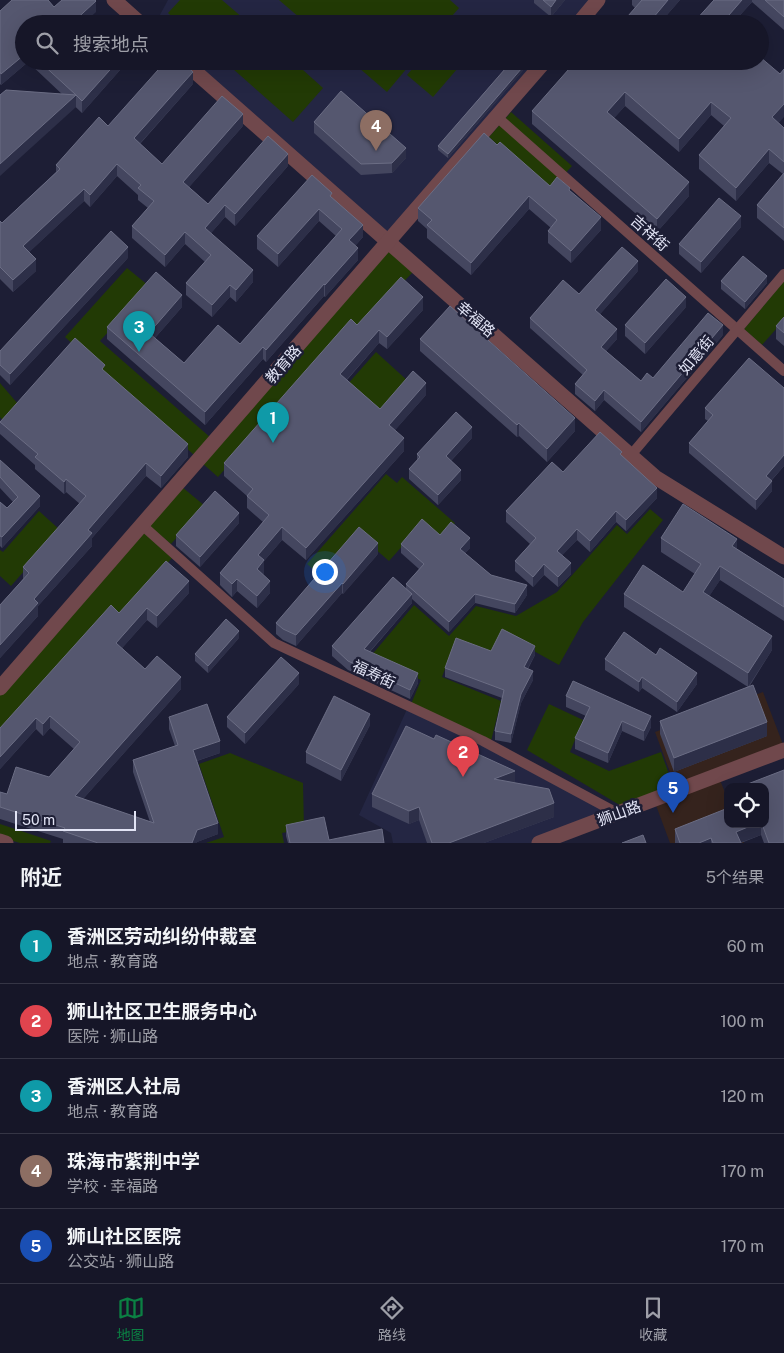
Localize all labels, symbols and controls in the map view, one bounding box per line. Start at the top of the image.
search box [15,15,769,70]
icon: search [33,29,61,57]
text: 搜索地点 [73,33,149,55]
pin: 4 [360,110,392,151]
street label: 吉祥街 [628,212,672,254]
street label: 幸福路 [453,298,499,340]
pin: 3 [123,311,155,352]
street label: 如意街 [675,332,717,378]
street label: 教育路 [262,341,304,387]
pin: 1 [257,402,289,443]
your location [312,559,338,585]
street label: 福寿街 [350,657,398,691]
pin: 2 [447,736,479,777]
pin: 5 [657,772,689,813]
map controls [724,783,769,828]
button: locate [724,783,769,828]
street label: 狮山路 [595,797,643,829]
scale bar [15,808,136,831]
text: 50 m [22,812,55,828]
text: 附近 [20,865,62,890]
text: 5个结果 [706,868,764,887]
text: 香洲区劳动纠纷仲裁室 [67,925,257,947]
text: 1 [33,937,39,956]
text: 60 m [727,937,764,956]
text: 地点 · 教育路 [67,952,158,971]
text: 狮山社区卫生服务中心 [67,1000,257,1022]
text: 2 [31,1012,41,1031]
text: 100 m [720,1012,764,1031]
text: 医院 · 狮山路 [67,1027,158,1046]
text: 香洲区人社局 [67,1075,181,1097]
text: 3 [31,1087,41,1106]
text: 120 m [720,1087,764,1106]
text: 地点 · 教育路 [67,1102,158,1121]
text: 珠海市紫荆中学 [67,1150,200,1172]
text: 4 [31,1162,41,1181]
text: 170 m [721,1162,764,1181]
text: 学校 · 幸福路 [67,1177,158,1196]
text: 狮山社区医院 [67,1225,181,1247]
text: 5 [31,1237,41,1256]
text: 170 m [721,1237,764,1256]
text: 公交站 · 狮山路 [67,1252,174,1271]
tab: 地图 [117,1294,145,1344]
tab: 路线 [378,1294,406,1344]
tab: 收藏 [639,1294,667,1344]

